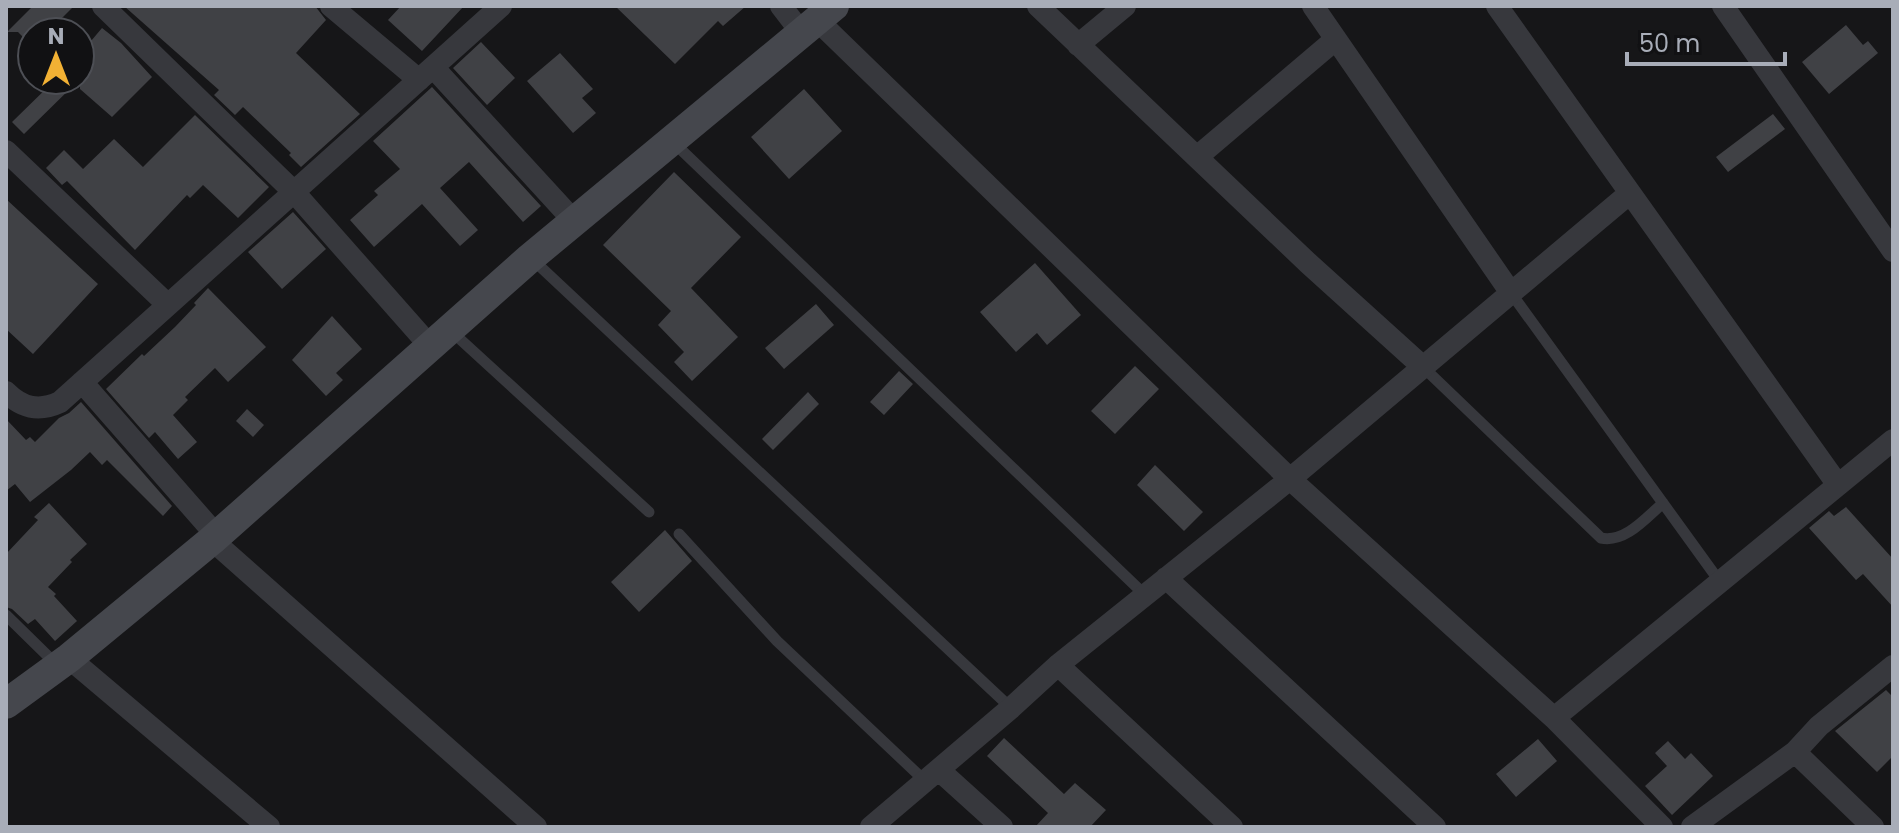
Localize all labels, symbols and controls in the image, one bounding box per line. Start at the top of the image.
north arrow [16,16,96,96]
scale bar [1627,16,1785,66]
text: N [48,21,64,52]
text: 50 m [1639,27,1700,60]

